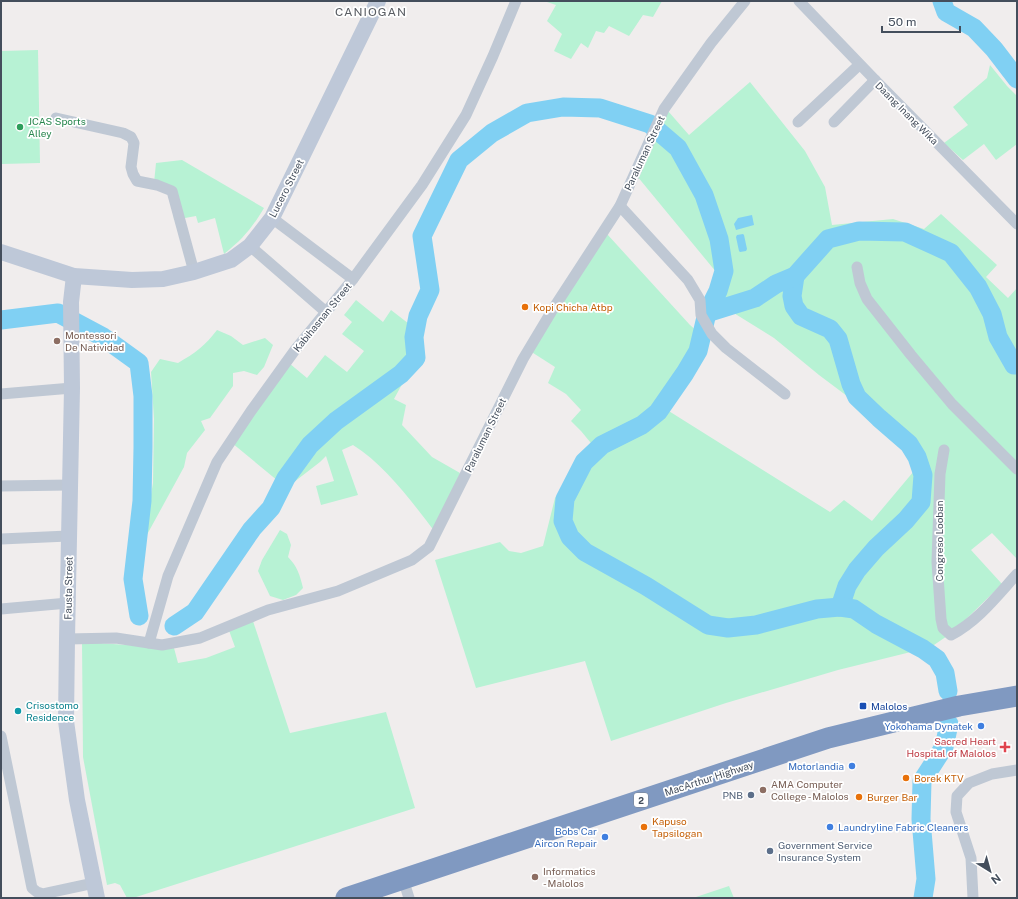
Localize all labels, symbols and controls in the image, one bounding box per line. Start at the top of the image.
district label: CANIOGAN [335,5,407,19]
scale bar [882,8,960,34]
text: 50 m [888,15,916,29]
street label: Daang Inang Wika [873,79,941,147]
street label: Paraluman Street [621,113,667,192]
place label: JCAS Sports Alley [28,115,86,139]
marker: JCAS Sports Alley [15,122,25,132]
street label: Lucero Street [266,157,306,219]
street label: Kabihasnan Street [290,280,354,354]
place label: Kopi Chicha Atbp [533,301,613,313]
marker: Kopi Chicha Atbp [520,302,530,312]
place label: Montessori De Natividad [65,329,124,353]
marker: Montessori De Natividad [52,336,62,346]
street label: Paraluman Street [462,396,508,474]
street label: Congreso Looban [933,500,945,582]
street label: Fausta Street [61,556,75,620]
place label: Crisostomo Residence [26,699,79,723]
place label: Malolos [871,700,907,712]
marker: Malolos [858,701,868,711]
marker: Crisostomo Residence [13,706,23,716]
place label: Yokohama Dynatek [885,720,973,732]
marker: Yokohama Dynatek [976,721,986,731]
place label: Sacred Heart Hospital of Malolos [906,735,996,759]
marker: Sacred Heart Hospital of Malolos [999,741,1011,753]
street label: MacArthur Highway [663,758,756,798]
place label: Motorlandia [788,760,844,772]
marker: Motorlandia [847,761,857,771]
place label: Borek KTV [914,772,964,784]
marker: Borek KTV [901,773,911,783]
place label: AMA Computer College - Malolos [771,778,849,802]
marker: AMA Computer College - Malolos [758,785,768,795]
place label: PNB [722,789,743,801]
marker: PNB [746,790,756,800]
place label: Burger Bar [867,791,918,803]
marker: Burger Bar [854,792,864,802]
road number: 2 [634,793,648,807]
place label: Kapuso Tapsilogan [652,815,702,839]
place label: Laundryline Fabric Cleaners [838,821,968,833]
marker: Kapuso Tapsilogan [639,822,649,832]
marker: Laundryline Fabric Cleaners [825,822,835,832]
place label: Bobs Car Aircon Repair [534,825,597,849]
marker: Bobs Car Aircon Repair [600,832,610,842]
place label: Government Service Insurance System [778,839,873,863]
marker: Government Service Insurance System [765,846,775,856]
north arrow [970,851,1010,891]
place label: Informatics - Malolos [543,865,596,889]
marker: Informatics - Malolos [530,872,540,882]
text: N [989,872,1003,886]

